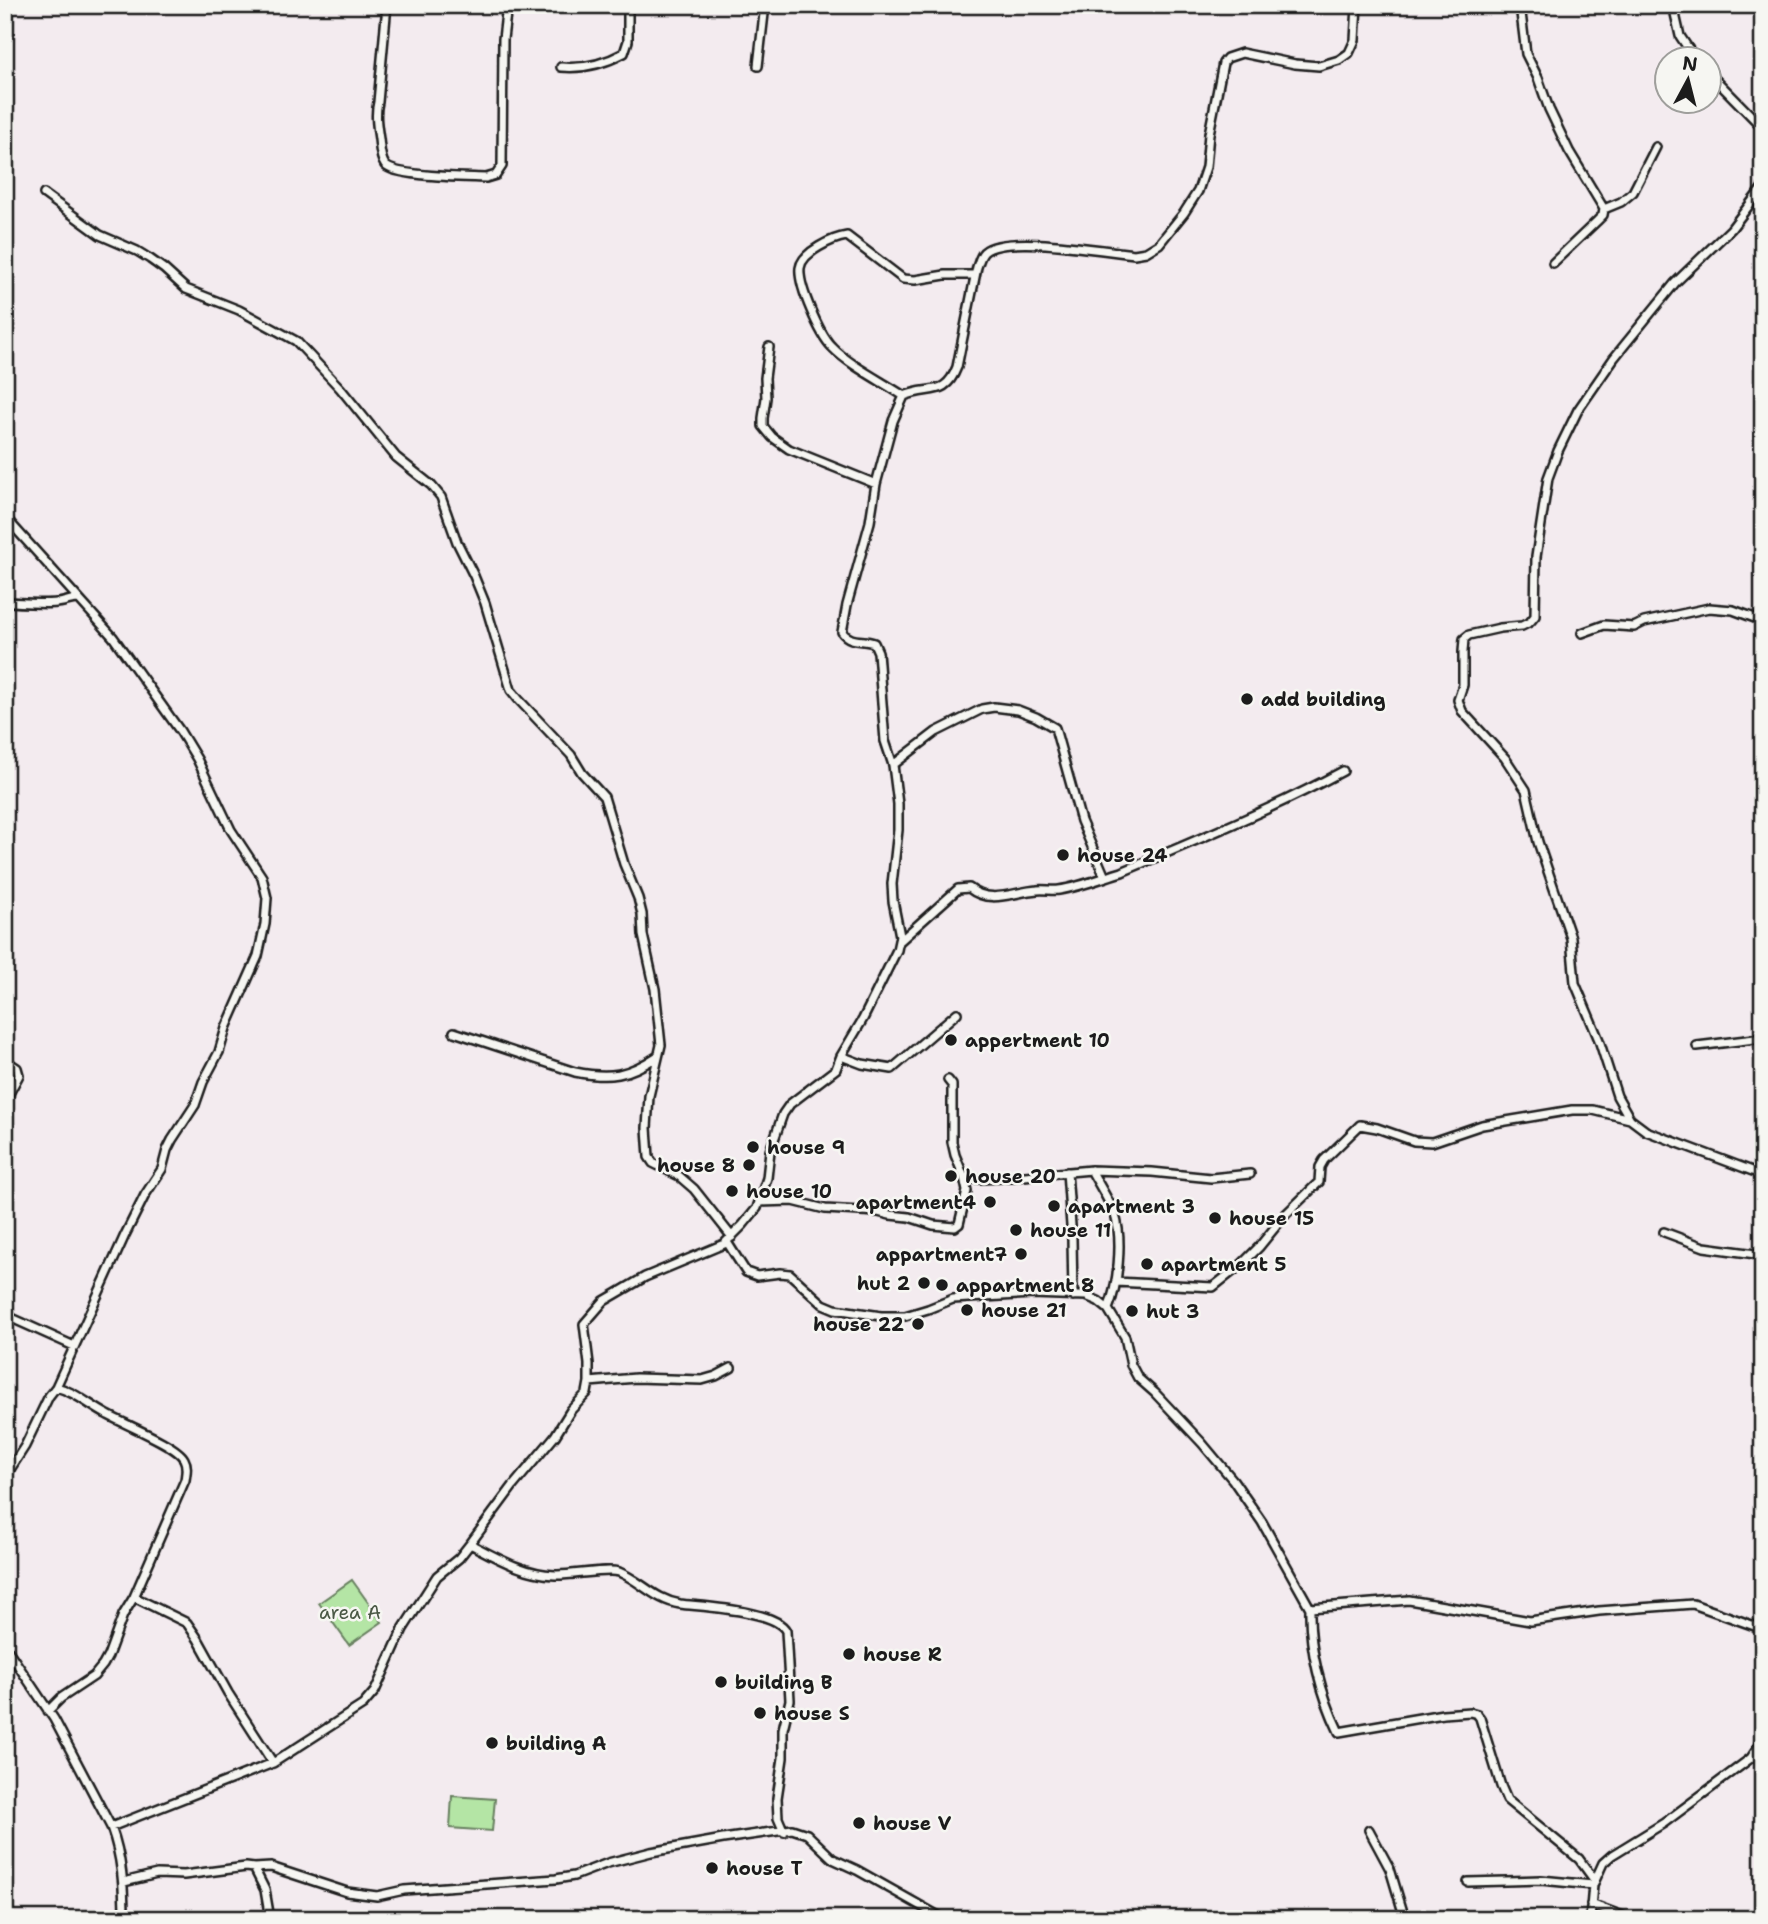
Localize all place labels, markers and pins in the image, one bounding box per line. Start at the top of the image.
place label: add building [1261,687,1386,712]
marker: add building [1239,691,1255,707]
place label: house 24 [1077,843,1168,868]
marker: house 24 [1055,847,1071,863]
place label: appertment 10 [965,1028,1110,1053]
marker: appertment 10 [943,1032,959,1048]
place label: house 9 [767,1135,845,1160]
marker: house 9 [745,1139,761,1155]
place label: house 8 [657,1153,735,1178]
marker: house 8 [741,1157,757,1173]
place label: house 20 [965,1164,1056,1189]
marker: house 20 [943,1168,959,1184]
place label: house 10 [746,1179,832,1204]
marker: house 10 [724,1183,740,1199]
place label: apartment4 [856,1190,977,1215]
marker: apartment4 [982,1194,998,1210]
place label: apartment 3 [1068,1194,1195,1219]
marker: apartment 3 [1046,1198,1062,1214]
place label: house 15 [1229,1206,1314,1231]
marker: house 15 [1207,1210,1223,1226]
place label: house 11 [1030,1218,1112,1243]
marker: house 11 [1008,1222,1024,1238]
place label: appartment7 [876,1242,1007,1267]
marker: appartment7 [1013,1246,1029,1262]
place label: apartment 5 [1161,1252,1286,1277]
marker: apartment 5 [1139,1256,1155,1272]
place label: hut 2 [857,1271,910,1296]
place label: appartment 8 [956,1273,1094,1298]
marker: hut 2 [916,1275,932,1291]
marker: appartment 8 [934,1277,950,1293]
place label: house 21 [981,1298,1067,1323]
place label: hut 3 [1146,1299,1199,1324]
marker: house 21 [959,1302,975,1318]
marker: hut 3 [1124,1303,1140,1319]
place label: house 22 [813,1312,904,1337]
marker: house 22 [910,1316,926,1332]
place label: house R [863,1642,942,1667]
marker: house R [841,1646,857,1662]
place label: building B [735,1670,833,1695]
marker: building B [713,1674,729,1690]
place label: house S [774,1701,850,1726]
marker: house S [752,1705,768,1721]
place label: building A [506,1731,606,1756]
marker: building A [484,1735,500,1751]
place label: house V [873,1811,952,1836]
marker: house V [851,1815,867,1831]
place label: house T [726,1856,803,1881]
marker: house T [704,1860,720,1876]

